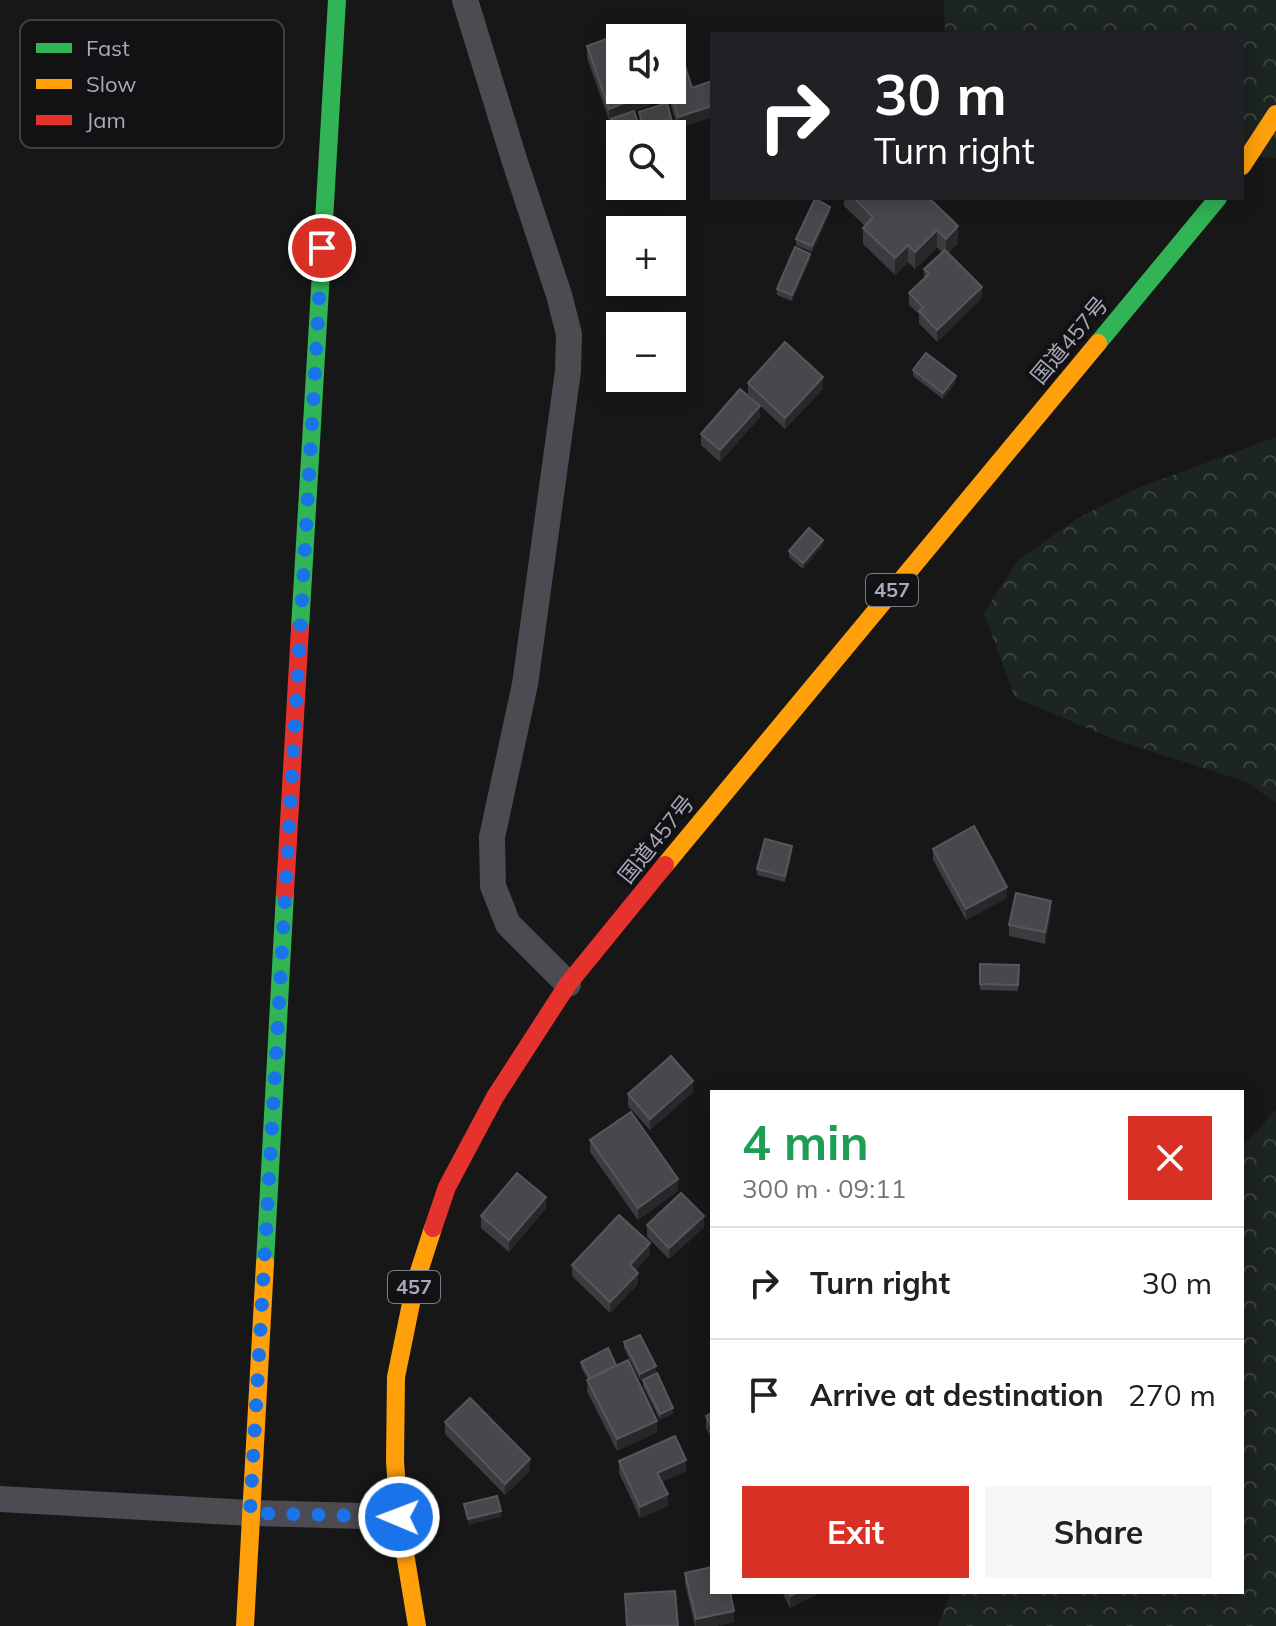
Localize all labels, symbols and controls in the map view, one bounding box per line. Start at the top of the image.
legend [20,20,284,148]
map controls [606,24,686,392]
button: sound [606,24,686,104]
text: Fast [86,34,130,62]
text: 30 m [874,59,1007,129]
icon: right [742,64,846,168]
text: Slow [86,70,136,98]
text: Jam [86,106,126,134]
button: search [606,120,686,200]
text: Turn right [874,128,1035,173]
pin [288,214,356,282]
button: + [606,216,686,296]
icon: arrive [300,226,344,270]
street label: 国道457号 [1024,291,1114,389]
button: − [606,312,686,392]
road number: 457 [866,574,918,606]
street label: 国道457号 [612,789,700,889]
text: 4 min [742,1112,869,1172]
button: close [1128,1116,1212,1200]
text: 300 m · 09:11 [742,1172,906,1205]
icon: right [742,1261,786,1305]
text: Turn right [810,1264,950,1302]
text: 30 m [1142,1264,1212,1302]
road number: 457 [388,1271,440,1303]
icon: arrive [742,1373,786,1417]
text: Arrive at destination [810,1376,1104,1414]
text: 270 m [1128,1376,1216,1414]
position arrow [357,1475,441,1559]
button: Exit [742,1486,969,1578]
button: Share [985,1486,1212,1578]

